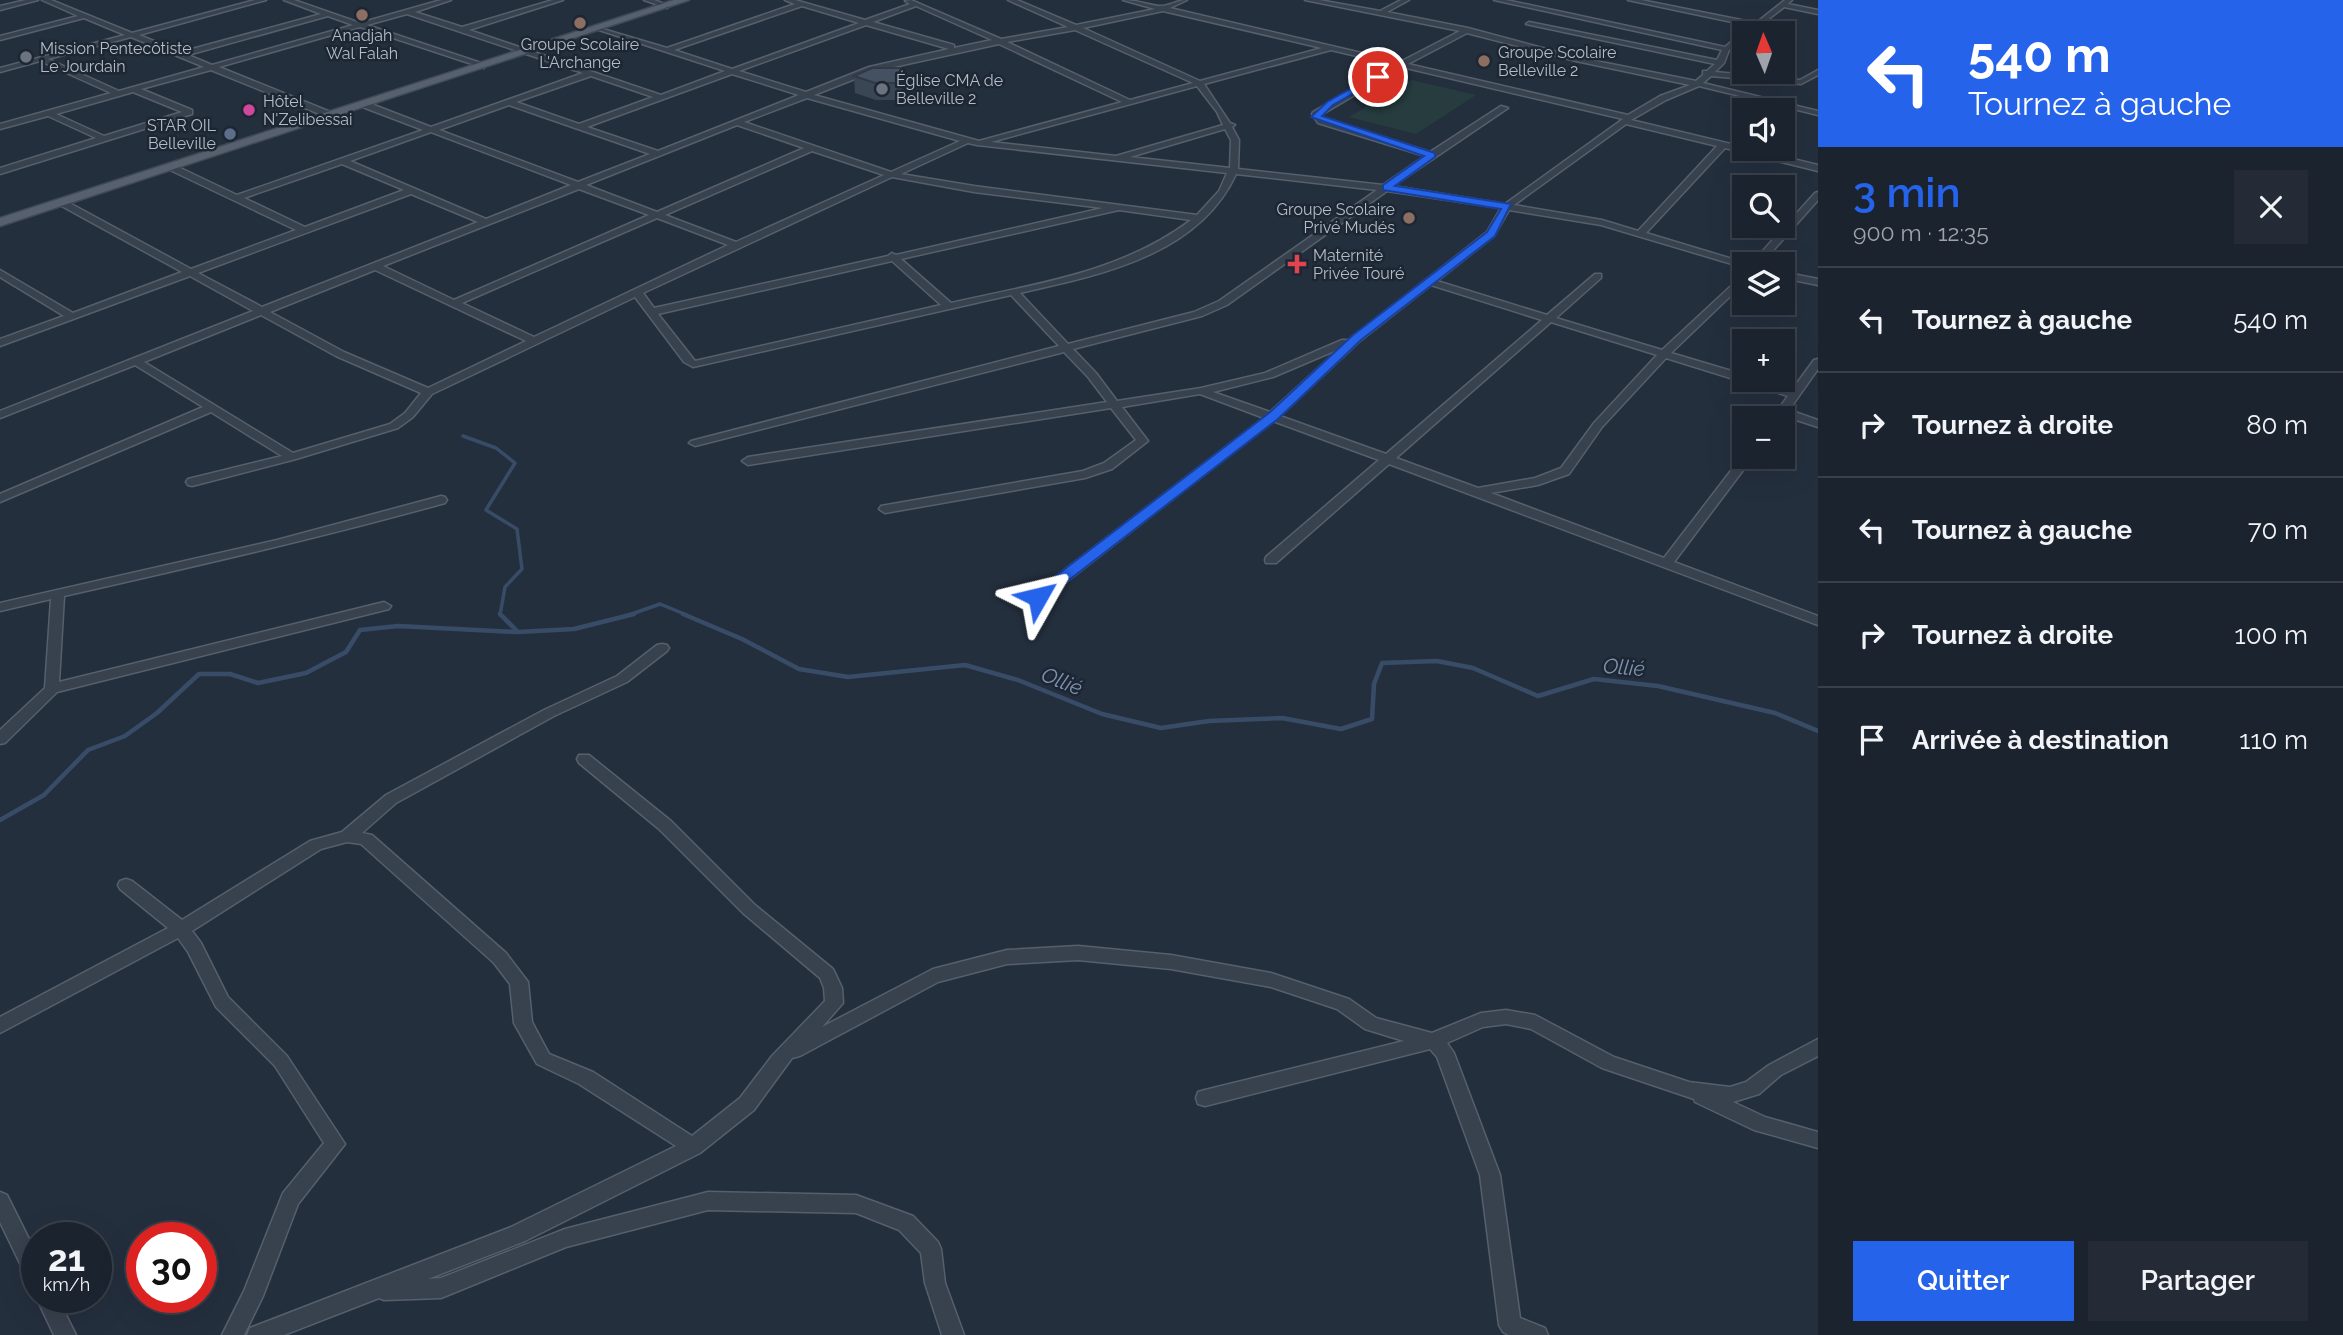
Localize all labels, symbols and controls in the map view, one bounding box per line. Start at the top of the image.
marker: Anadjah Wal Falah [354,7,370,23]
marker: Groupe Scolaire L'Archange [572,15,588,31]
north arrow [1732,21,1796,84]
map controls [1732,21,1795,469]
place label: Anadjah Wal Falah [326,26,398,63]
text: 540 m [1968,26,2111,83]
icon: left [1853,28,1944,119]
place label: Groupe Scolaire L'Archange [521,35,639,72]
place label: Mission Pentecôtiste Le Jourdain [40,39,192,76]
place label: Groupe Scolaire Belleville 2 [1498,43,1616,80]
pin [1348,47,1408,107]
marker: Mission Pentecôtiste Le Jourdain [18,49,34,65]
marker: Groupe Scolaire Belleville 2 [1476,53,1492,69]
icon: arrive [1359,58,1397,96]
place label: Église CMA de Belleville 2 [896,70,1003,108]
marker: Église CMA de Belleville 2 [874,81,890,97]
text: Tournez à gauche [1968,85,2231,122]
place label: Hôtel N'Zelibessai [263,92,352,129]
button: sound [1732,98,1795,161]
marker: Hôtel N'Zelibessai [241,102,257,118]
place label: STAR OIL Belleville [147,116,217,153]
marker: STAR OIL Belleville [222,126,238,142]
text: 3 min [1853,168,1961,217]
button: close [2234,170,2308,244]
button: search [1732,175,1795,238]
place label: Groupe Scolaire Privé Mudés [1277,200,1395,237]
marker: Groupe Scolaire Privé Mudés [1401,210,1417,226]
text: 900 m · 12:35 [1853,219,1989,246]
place label: Maternité Privée Touré [1313,246,1404,283]
button: layers [1732,252,1795,315]
marker: Maternité Privée Touré [1287,254,1307,274]
icon: left [1853,301,1891,339]
text: Tournez à gauche [1912,305,2132,335]
text: 540 m [2233,305,2308,335]
button: + [1732,329,1795,392]
button: − [1732,406,1795,469]
icon: right [1853,406,1891,444]
text: Tournez à droite [1912,410,2113,440]
text: 80 m [2246,410,2308,440]
icon: left [1853,511,1891,549]
text: Tournez à gauche [1912,515,2132,545]
text: 70 m [2248,515,2308,545]
position arrow [1001,560,1075,634]
icon: right [1853,616,1891,654]
text: Tournez à droite [1912,620,2113,650]
text: 100 m [2235,620,2308,650]
water label: Ollié [1602,653,1646,681]
water label: Ollié [1038,662,1086,700]
icon: arrive [1853,721,1891,759]
text: Arrivée à destination [1912,725,2169,755]
text: 110 m [2239,725,2308,755]
speed limit sign: 30 [126,1222,217,1313]
text: 21 [48,1238,85,1279]
button: Quitter [1853,1241,2074,1321]
button: Partager [2088,1241,2308,1321]
text: km/h [43,1274,90,1295]

